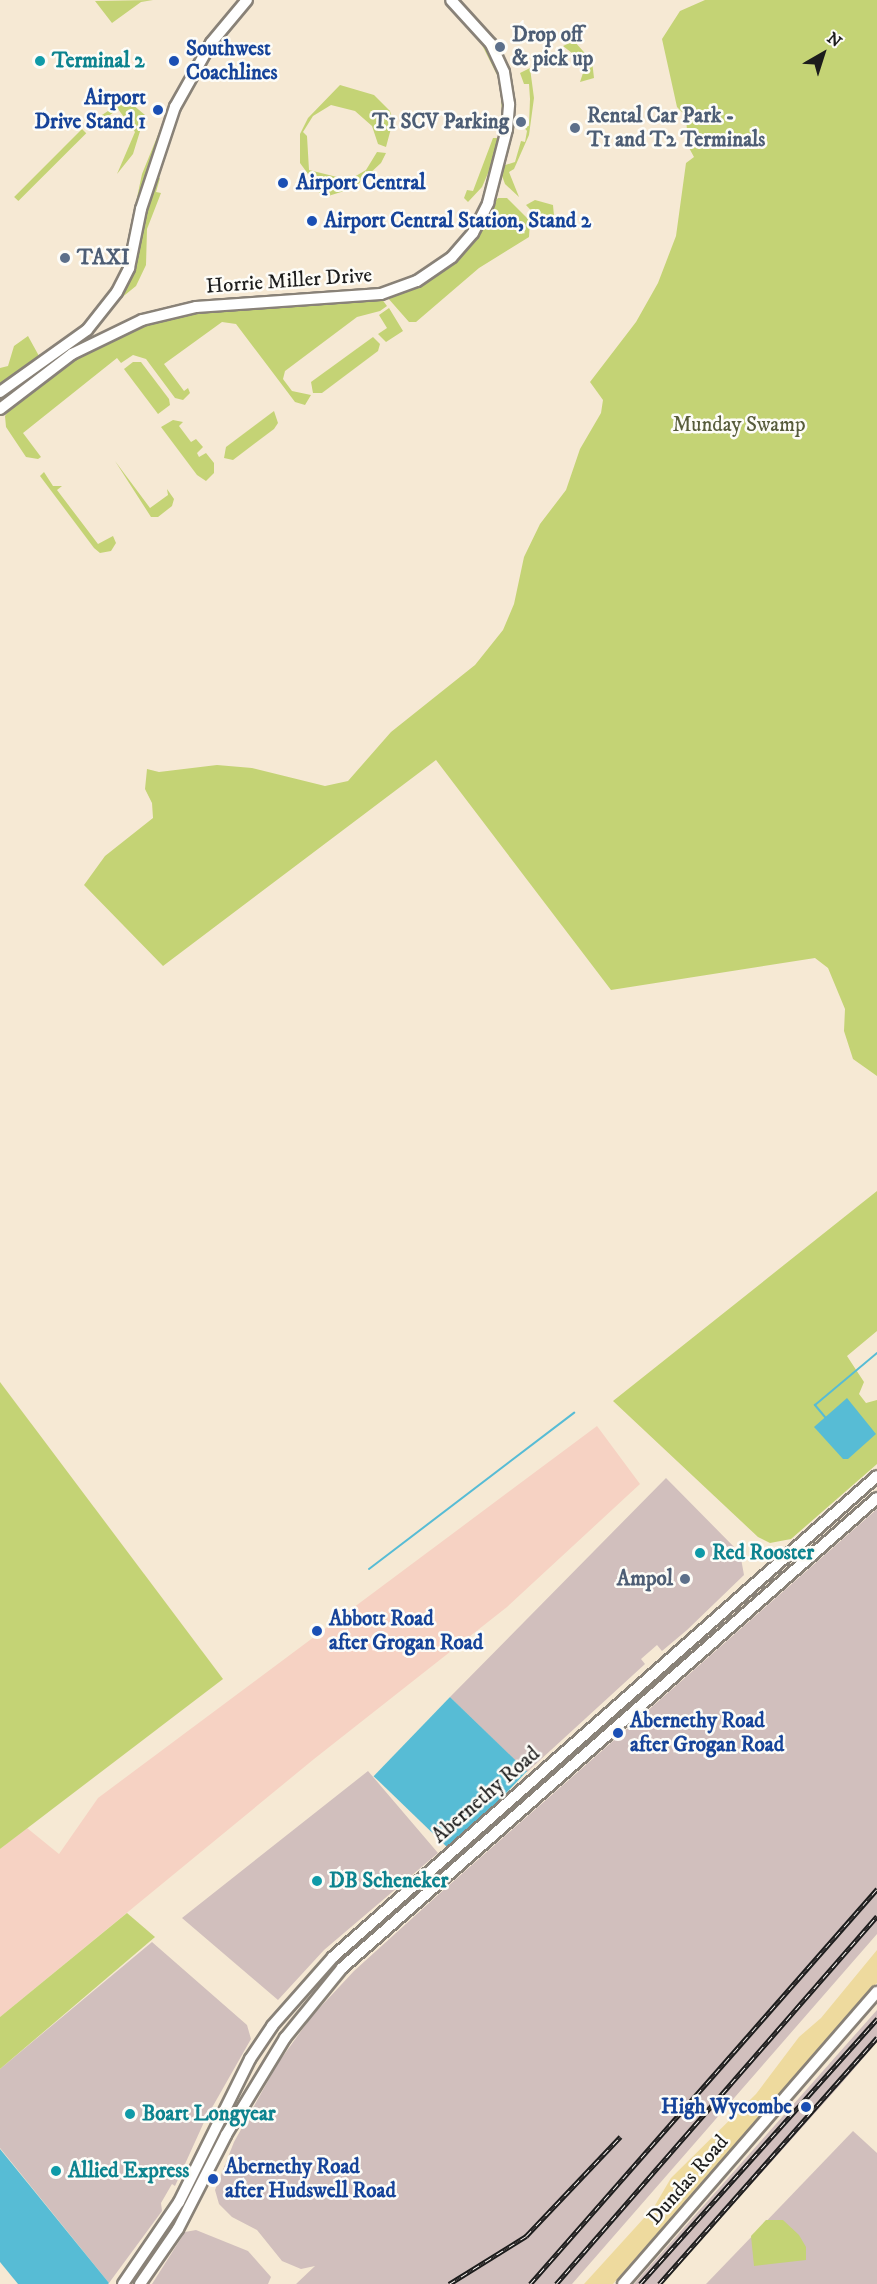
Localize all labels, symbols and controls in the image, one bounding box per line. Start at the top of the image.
place label: Drop off & pick up [512,22,593,72]
north arrow [793,24,853,84]
text: N [823,28,846,52]
place label: Southwest Coachlines [186,36,277,86]
marker: Drop off & pick up [493,40,507,54]
place label: Terminal 2 [52,48,145,74]
marker: Terminal 2 [33,54,47,68]
marker: Southwest Coachlines [167,54,181,68]
place label: Airport Drive Stand 1 [34,85,146,135]
marker: Airport Drive Stand 1 [151,103,165,117]
place label: Rental Car Park - T1 and T2 Terminals [587,103,765,153]
place label: T1 SCV Parking [372,109,509,135]
marker: T1 SCV Parking [514,115,528,129]
marker: Rental Car Park - T1 and T2 Terminals [568,121,582,135]
place label: Airport Central [296,170,426,196]
marker: Airport Central [274,174,292,192]
place label: Airport Central Station, Stand 2 [324,208,591,234]
marker: Airport Central Station, Stand 2 [305,214,319,228]
place label: TAXI [77,245,130,271]
marker: TAXI [58,251,72,265]
street label: Horrie Miller Drive [205,263,373,299]
park label: Munday Swamp [672,412,806,438]
place label: Red Rooster [712,1540,814,1566]
marker: Red Rooster [693,1546,707,1560]
place label: Ampol [617,1566,673,1592]
marker: Ampol [678,1572,692,1586]
place label: Abbott Road after Grogan Road [329,1606,483,1656]
marker: Abbott Road after Grogan Road [310,1624,324,1638]
place label: Abernethy Road after Grogan Road [630,1708,784,1758]
marker: Abernethy Road after Grogan Road [611,1726,625,1740]
street label: Abernethy Road [427,1741,545,1849]
place label: DB Scheneker [329,1868,448,1894]
marker: DB Scheneker [310,1874,324,1888]
place label: High Wycombe [661,2094,792,2120]
marker: High Wycombe [797,2098,815,2116]
place label: Boart Longyear [142,2101,276,2127]
marker: Boart Longyear [123,2107,137,2121]
street label: Dundas Road [642,2130,734,2230]
place label: Abernethy Road after Hudswell Road [225,2154,396,2204]
place label: Allied Express [68,2158,189,2184]
marker: Allied Express [49,2164,63,2178]
marker: Abernethy Road after Hudswell Road [206,2172,220,2186]

